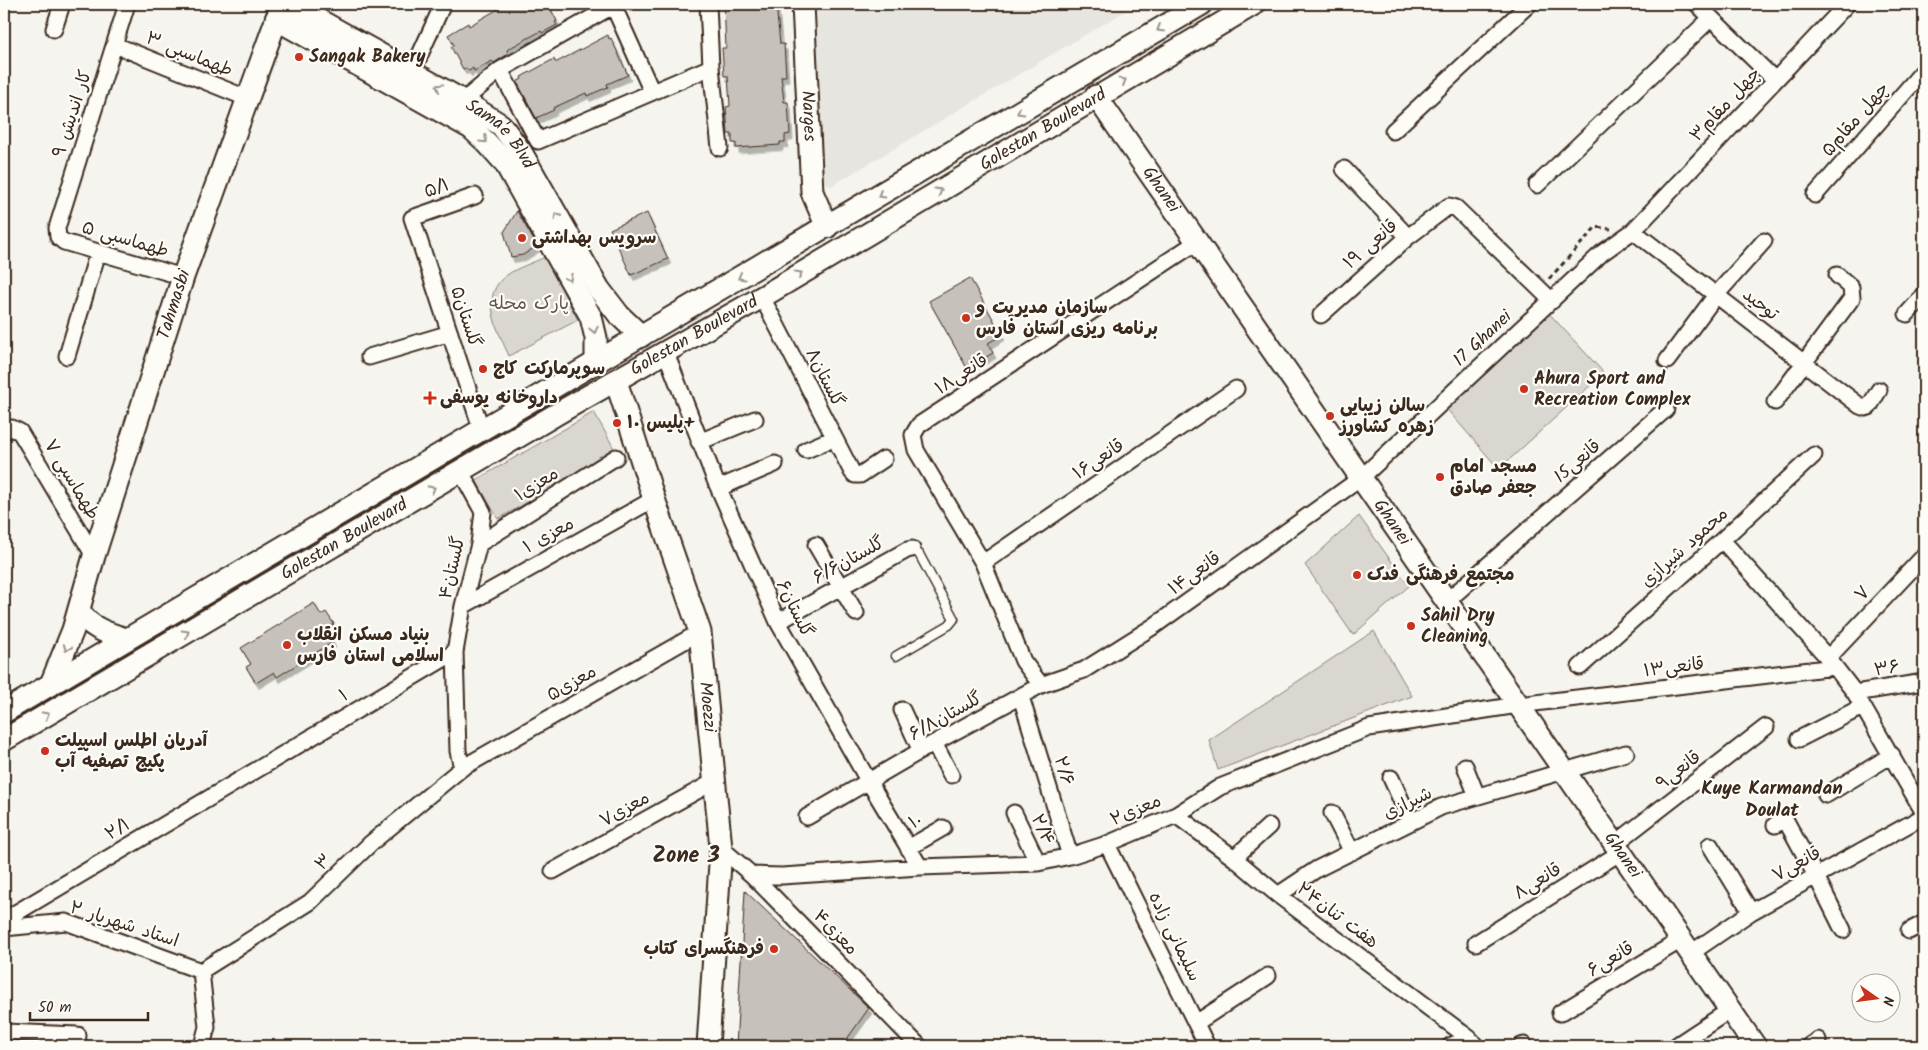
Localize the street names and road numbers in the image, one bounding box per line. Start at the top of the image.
street label: ۳ طهماسبی [141,24,237,86]
street label: چهل مقام۳ [1683,61,1769,149]
street label: ۹ کار اندیش [45,66,101,162]
street label: چهل مقام۵ [1815,76,1897,164]
street label: Golestan Boulevard [974,80,1113,179]
street label: Narges [793,90,824,142]
street label: Sama'e Blvd [460,91,543,175]
street label: Ghanei [1134,160,1188,220]
street label: ۵/۱ [420,171,454,207]
street label: قانعی ۱۹ [1337,213,1405,277]
street label: ۵ طهماسبی [78,214,172,266]
street label: Tahmasbi [149,265,199,343]
street label: توحید [1735,281,1785,329]
street label: گلستان۵ [442,283,489,352]
street label: Golestan Boulevard [625,287,765,384]
street label: 17 Ghanei [1447,303,1520,374]
street label: گلستان۸ [797,343,851,413]
street label: ۱۸قانعی [929,347,995,403]
street label: ۱۶قانعی [1067,432,1131,488]
street label: 15قانعی [1548,433,1608,491]
street label: ۷ طهماسبی [35,434,107,526]
street label: ۱معزی [509,460,565,510]
street label: Golestan Boulevard [275,490,414,588]
street label: Ghanei [1365,493,1419,552]
street label: محمود شیرازی [1635,501,1735,595]
street label: معزی ۱ [518,510,580,562]
street label: ۶/۶گلستان [808,529,891,593]
street label: گلستان۴ [432,533,474,602]
street label: ۱۴قانعی [1162,545,1228,603]
street label: گلستان۶ [768,575,821,643]
street label: ۷ [1848,579,1878,609]
street label: ۱۳قانعی [1642,650,1706,686]
street label: ۳۶ [1872,653,1902,685]
street label: ۵معزی [542,658,602,710]
street label: Moezzi [690,680,724,734]
street label: ۱ [334,682,354,710]
street label: ۶/۸گلستان [904,685,988,749]
street label: ۹قانعی [1650,744,1708,798]
street label: ۲/۶ [1045,753,1081,789]
street label: شیرازی [1378,780,1438,828]
street label: ۷معزی [594,784,656,836]
street label: ۲معزی [1106,787,1166,835]
street label: ۱۰ [903,806,929,838]
street label: ۲/۴ [1022,809,1062,851]
street label: ۲/۱ [100,811,136,849]
street label: Ghanei [1596,826,1650,885]
street label: ۷قانعی [1767,840,1827,890]
street label: ۳ [309,847,339,879]
street label: ۸قانعی [1508,856,1568,908]
street label: هفت تنان۲۴ [1290,875,1384,957]
street label: سلیمانی زاده [1140,887,1208,987]
street label: استاد شهریار ۲ [66,894,182,956]
street label: ۴معزی [806,903,864,963]
street label: ۶قانعی [1582,935,1640,985]

